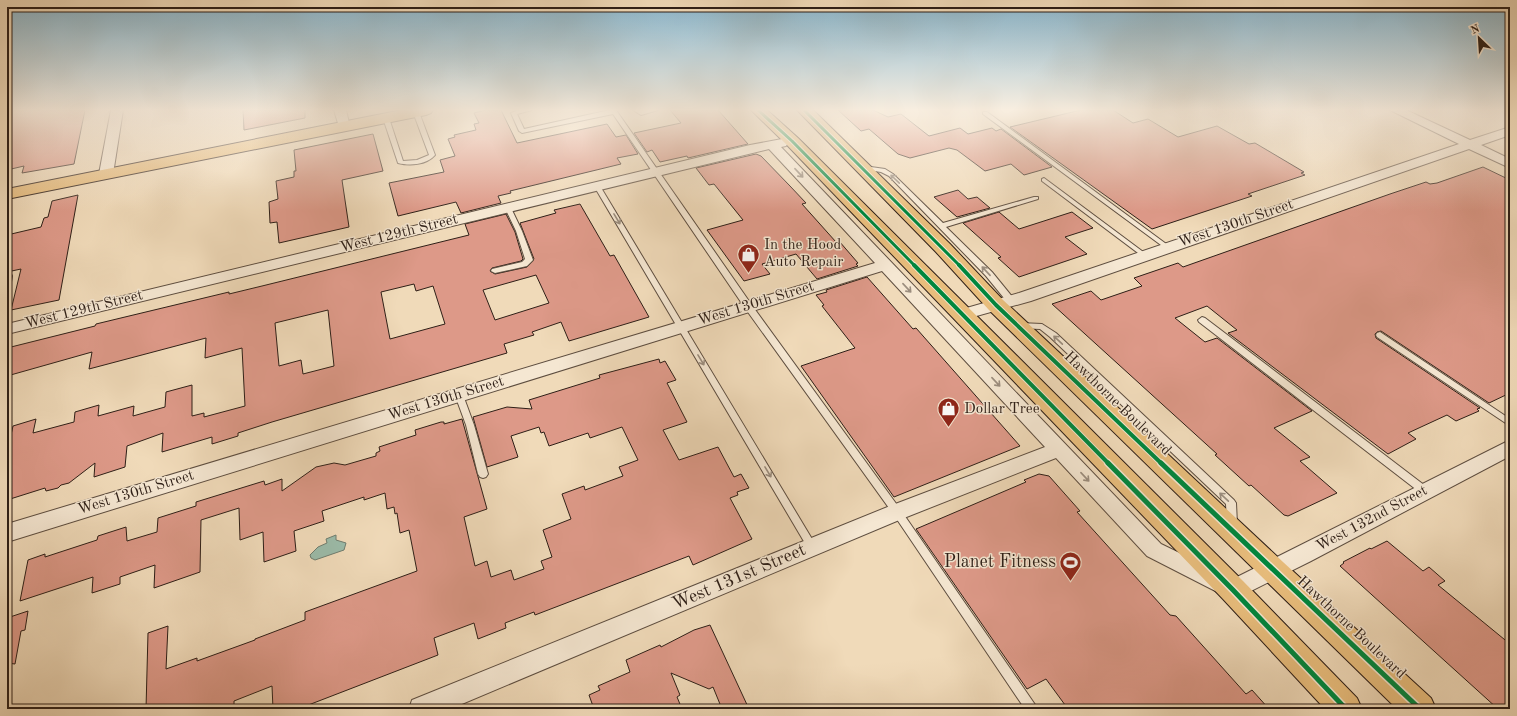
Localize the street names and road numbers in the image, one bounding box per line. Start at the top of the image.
street label: West 130th Street [1176,197,1296,251]
street label: West 129th Street [339,212,459,256]
street label: West 130th Street [696,279,816,329]
street label: West 129th Street [24,288,144,332]
street label: Hawthorne Boulevard [1061,349,1174,459]
street label: West 130th Street [386,374,506,424]
street label: West 130th Street [76,468,196,518]
street label: West 132nd Street [1314,483,1430,555]
street label: West 131st Street [670,541,808,613]
street label: Hawthorne Boulevard [1294,574,1408,682]

